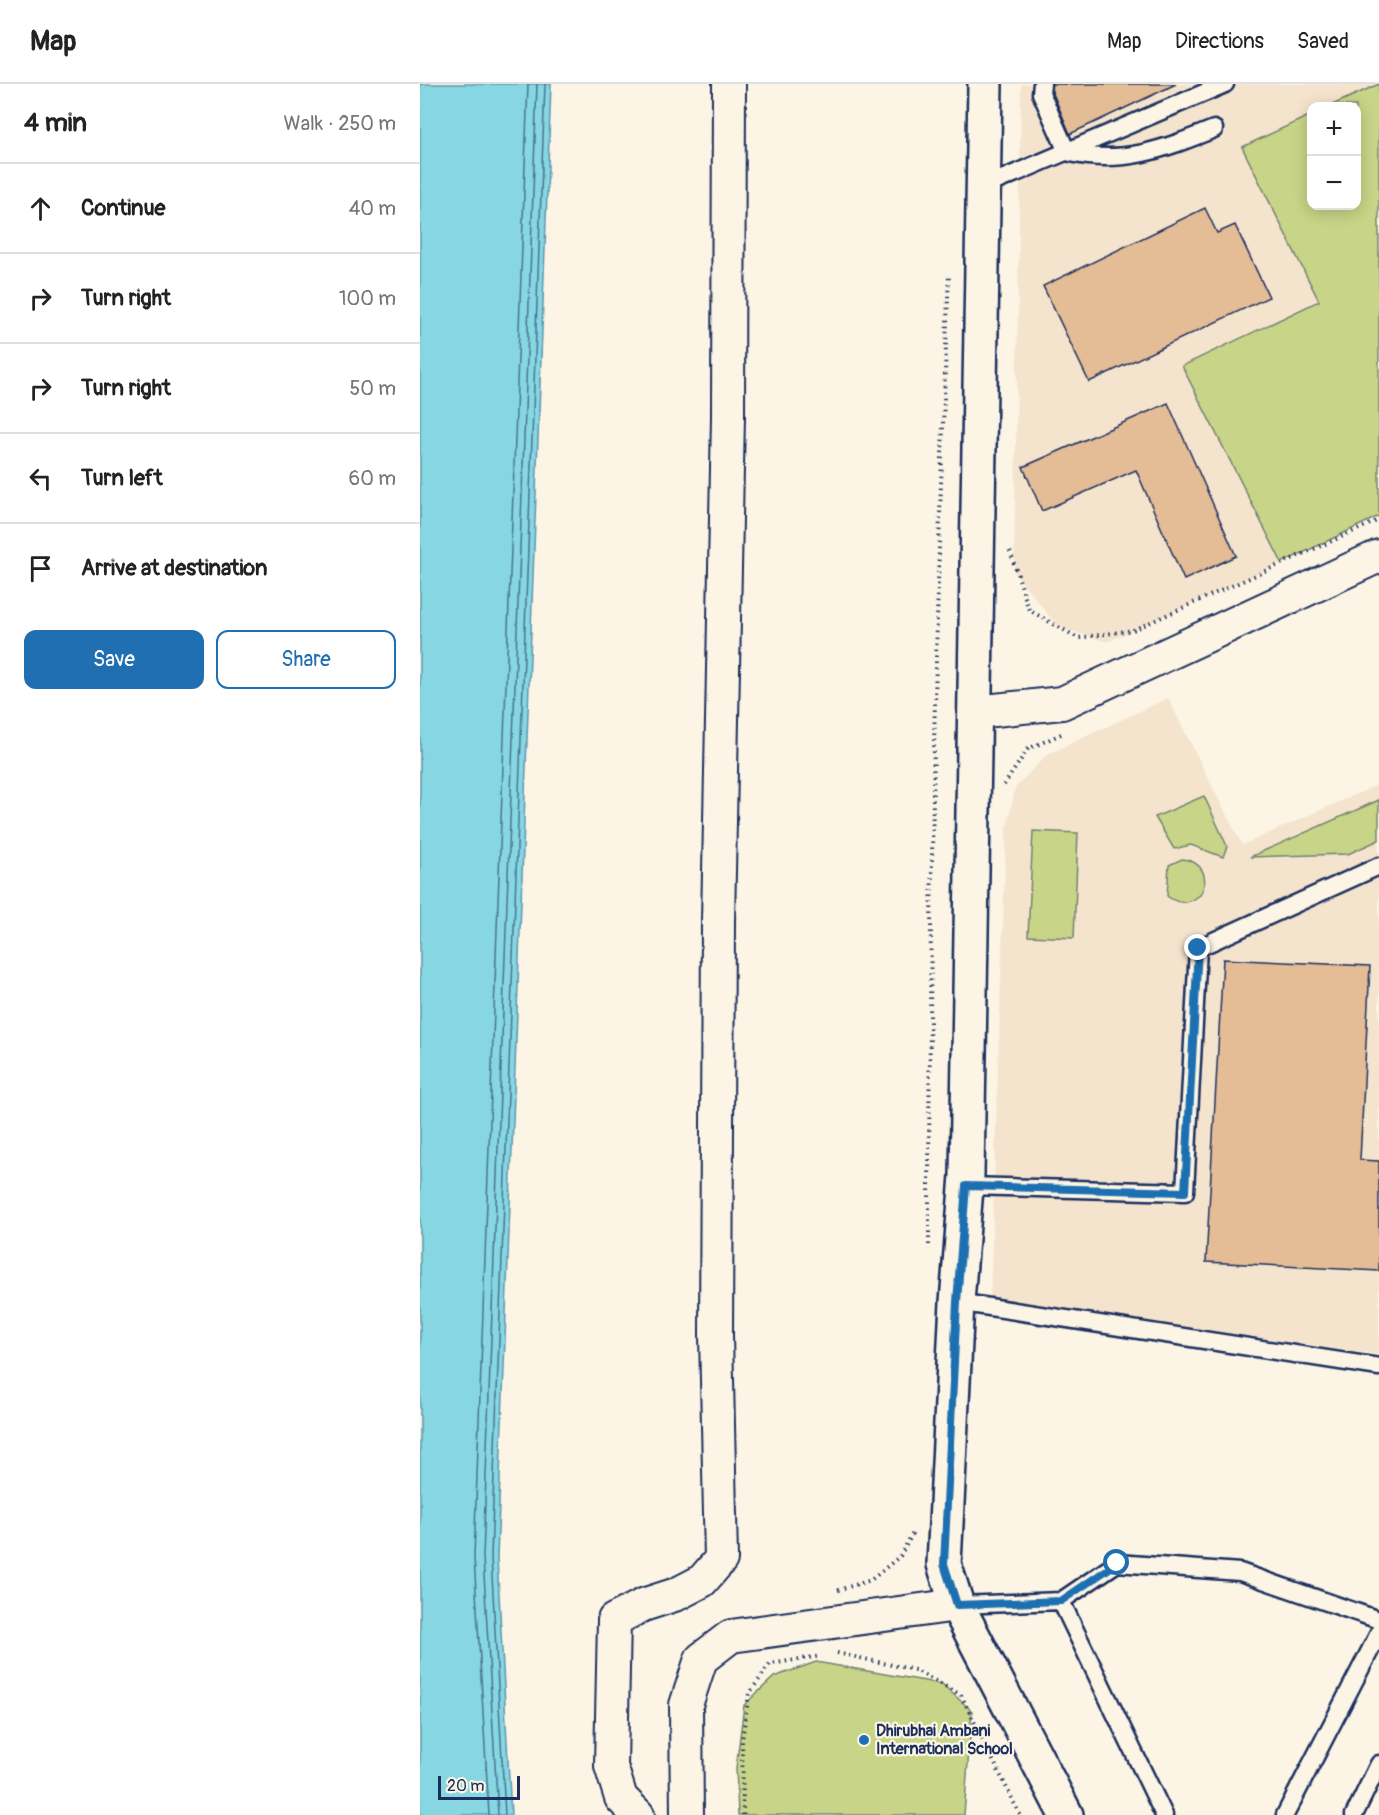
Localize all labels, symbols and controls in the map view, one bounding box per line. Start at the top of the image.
text: Map [30,24,76,59]
text: Map [1107,28,1142,55]
text: Directions [1175,28,1264,55]
text: Saved [1297,28,1349,55]
map controls [1307,102,1361,210]
button: + [1307,102,1361,156]
text: 4 min [24,107,87,139]
text: Walk · 250 m [284,111,396,136]
button: − [1307,156,1361,210]
icon: ahead [24,192,57,225]
text: Continue [81,194,165,222]
text: 40 m [349,196,396,221]
icon: right [24,282,57,315]
text: Turn right [81,284,171,312]
text: 100 m [339,286,396,311]
icon: right [24,372,57,405]
text: Turn right [81,374,171,402]
text: 50 m [349,376,396,401]
icon: left [24,462,57,495]
text: Turn left [81,464,163,492]
text: 60 m [349,466,396,491]
icon: arrive [24,552,57,585]
text: Arrive at destination [81,554,267,582]
button: Save [24,630,204,689]
button: Share [216,630,396,689]
route end [1184,934,1210,960]
route start [1103,1549,1129,1575]
place label: Dhirubhai Ambani International School [876,1721,1013,1759]
marker: Dhirubhai Ambani International School [857,1733,871,1747]
scale bar [438,1773,520,1800]
text: 20 m [447,1776,485,1796]

